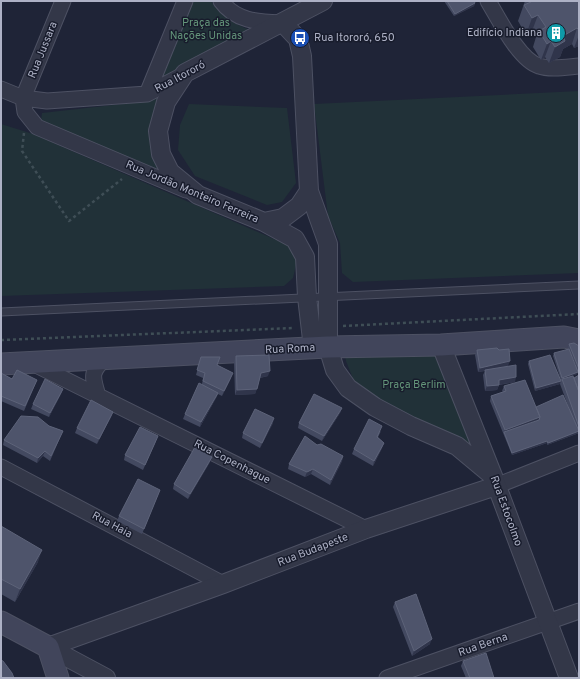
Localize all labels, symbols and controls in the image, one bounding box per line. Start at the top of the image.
park label: Praça das Nações Unidas [170,16,242,43]
street label: Rua Jussara [25,19,61,80]
building icon: Edifício Indiana [545,22,567,44]
place label: Edifício Indiana [467,26,542,40]
bus stop icon: Rua Itororó, 650 [289,27,311,49]
place label: Rua Itororó, 650 [314,31,395,45]
street label: Rua Itororó [152,58,208,96]
street label: Rua Jordão Monteiro Ferreira [123,158,261,226]
street label: Rua Roma [265,341,316,357]
park label: Praça Berlim [382,378,446,392]
street label: Rua Copenhague [191,437,273,487]
street label: Rua Estocolmo [487,474,525,548]
street label: Rua Haia [89,509,135,541]
street label: Rua Budapeste [276,530,350,570]
street label: Rua Berna [456,630,510,660]

